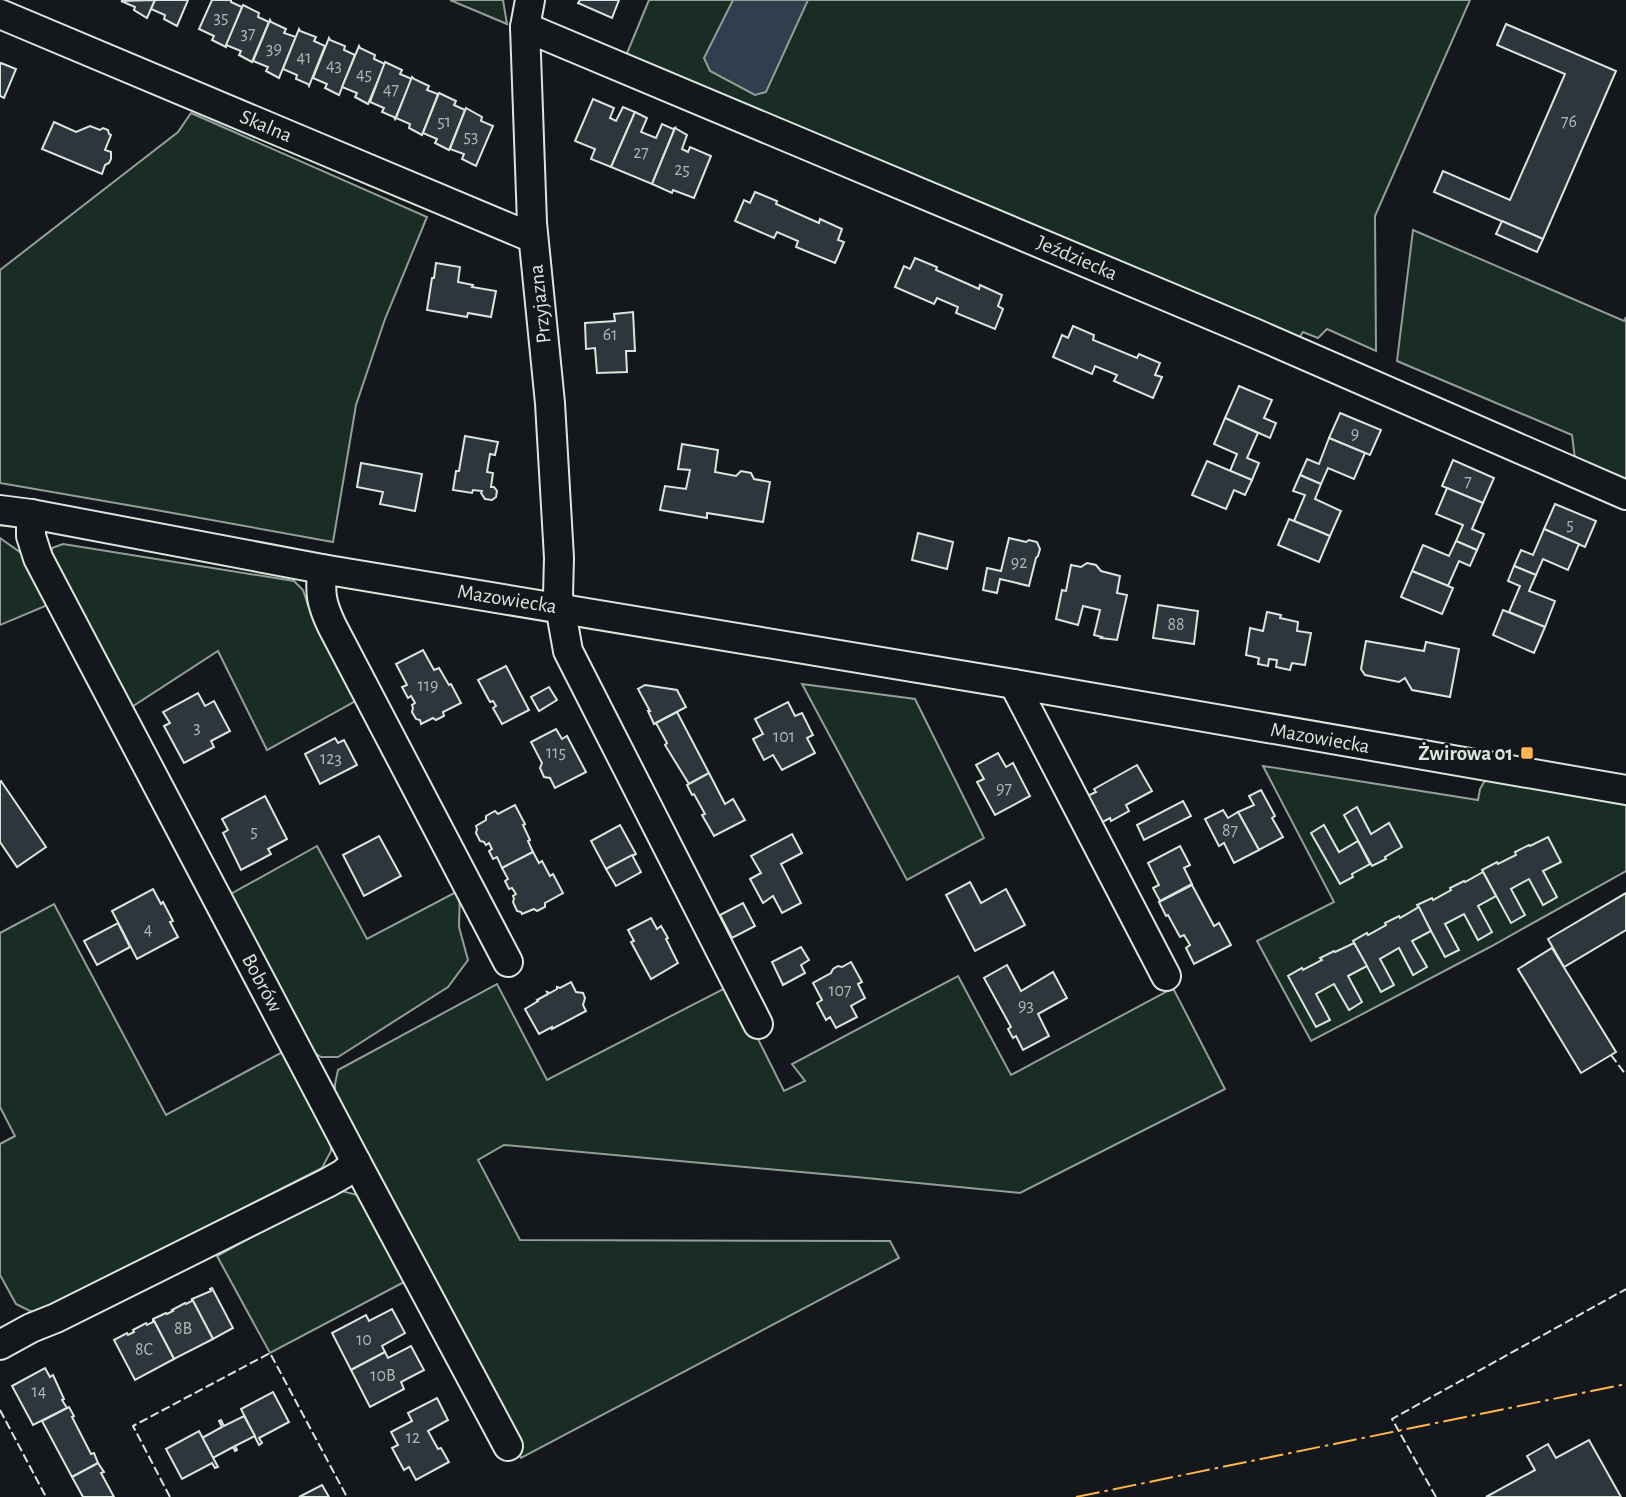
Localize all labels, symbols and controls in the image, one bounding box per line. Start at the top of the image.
house number: 35 [214,9,228,27]
house number: 37 [241,25,255,43]
house number: 39 [266,40,282,58]
house number: 41 [297,49,311,67]
house number: 43 [326,57,342,75]
house number: 45 [356,66,372,84]
house number: 47 [383,81,399,99]
street label: Skalna [237,106,295,146]
house number: 51 [437,113,451,131]
house number: 76 [1561,113,1577,131]
house number: 53 [464,128,478,146]
house number: 27 [633,144,649,162]
house number: 25 [674,161,690,179]
street label: Jeździecka [1034,232,1121,284]
street label: Przyjazna [525,263,555,345]
house number: 61 [603,326,617,344]
house number: 9 [1351,425,1359,443]
house number: 7 [1464,473,1472,491]
house number: 5 [1566,516,1574,534]
house number: 92 [1011,554,1027,572]
street label: Mazowiecka [456,581,558,617]
house number: 88 [1167,616,1185,634]
house number: 119 [418,677,438,695]
house number: 3 [193,719,201,737]
street label: Mazowiecka [1269,719,1372,757]
house number: 101 [773,728,795,746]
place label: Żwirowa 01 [1418,742,1513,764]
house number: 115 [546,744,566,762]
marker: Żwirowa 01 [1519,745,1535,761]
house number: 123 [320,750,342,768]
house number: 97 [996,780,1012,798]
house number: 87 [1222,822,1238,840]
house number: 5 [250,823,258,841]
house number: 4 [144,921,153,939]
street label: Bobrów [238,950,286,1016]
house number: 107 [828,982,852,1000]
house number: 93 [1018,997,1034,1015]
house number: 8B [174,1320,192,1338]
house number: 10 [356,1331,372,1349]
house number: 8C [135,1341,153,1359]
house number: 10B [370,1367,396,1385]
house number: 14 [32,1383,47,1401]
house number: 12 [406,1429,420,1447]

